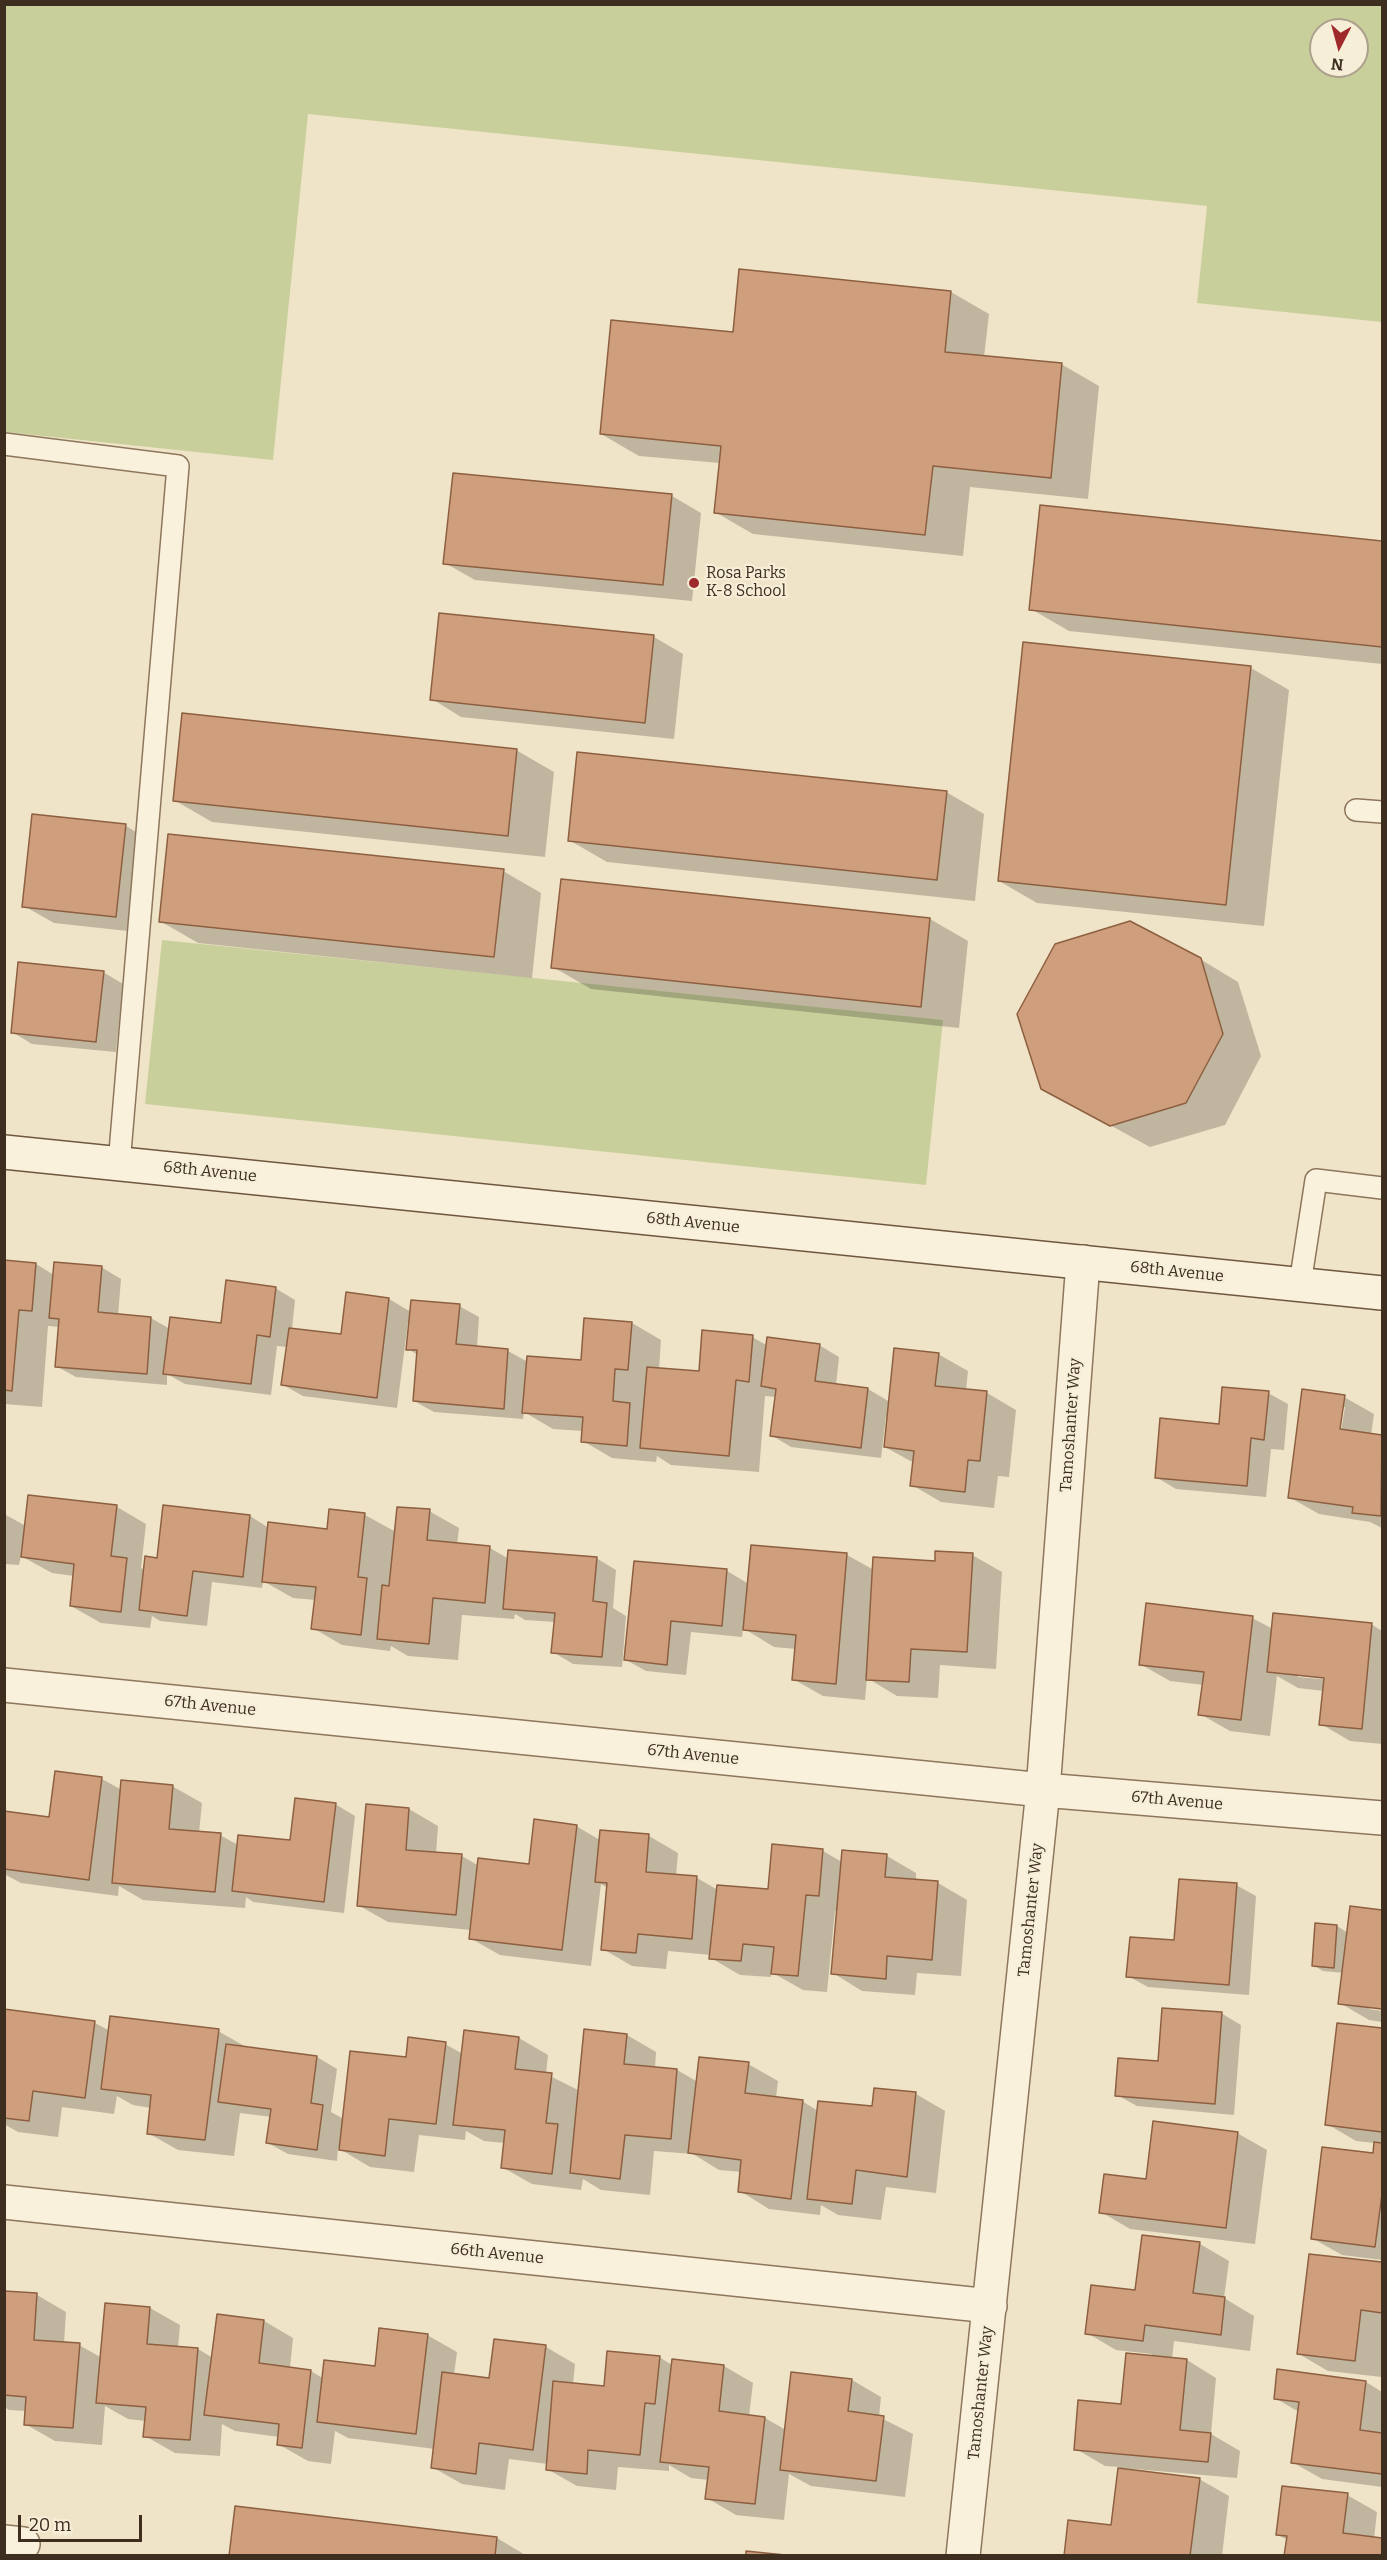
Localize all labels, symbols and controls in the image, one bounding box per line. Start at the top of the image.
north arrow [1309,18,1369,78]
text: N [1330,54,1344,75]
place label: Rosa Parks K-8 School [706,564,786,602]
marker: Rosa Parks K-8 School [687,576,701,590]
street label: 68th Avenue [162,1158,258,1186]
street label: 68th Avenue [645,1209,741,1237]
street label: 68th Avenue [1129,1258,1225,1286]
street label: Tamoshanter Way [1057,1357,1085,1493]
street label: 67th Avenue [163,1692,257,1720]
street label: 67th Avenue [646,1741,740,1769]
street label: 67th Avenue [1130,1787,1224,1815]
street label: Tamoshanter Way [1014,1842,1048,1978]
street label: 66th Avenue [449,2240,545,2268]
street label: Tamoshanter Way [964,2325,998,2461]
scale bar [21,2503,146,2541]
text: 20 m [29,2514,71,2536]

